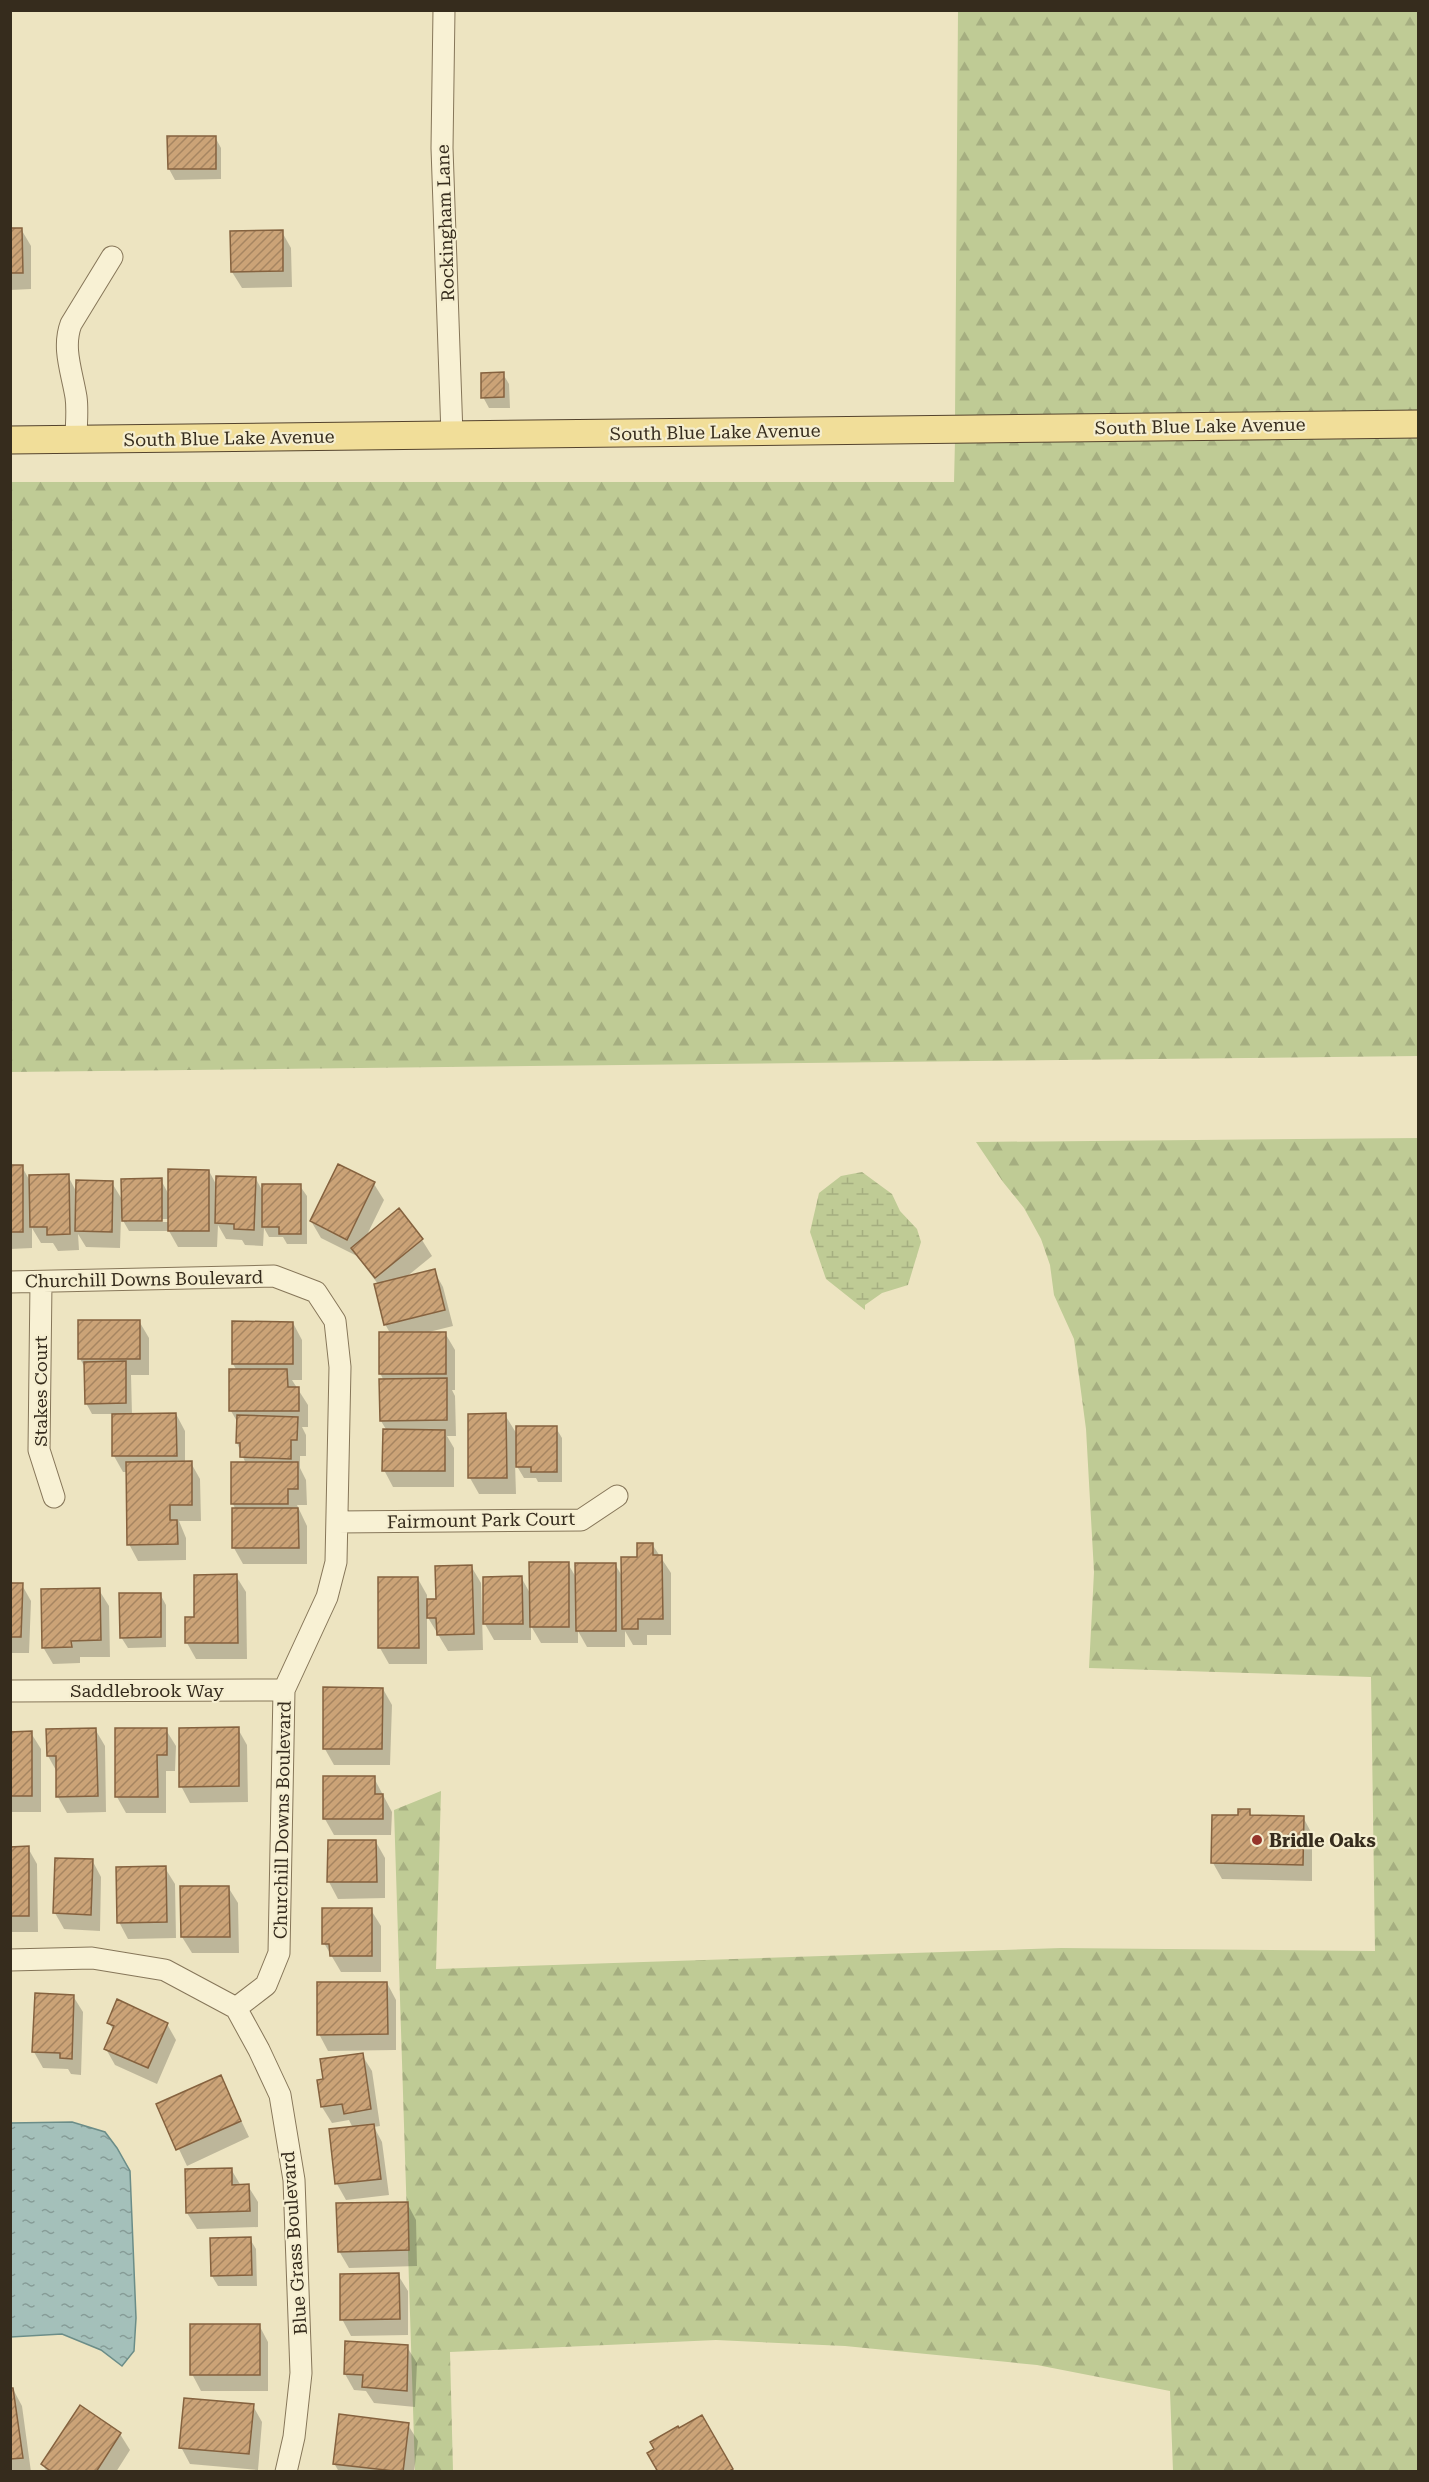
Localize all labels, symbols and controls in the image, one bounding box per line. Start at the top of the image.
street label: Rockingham Lane [432,144,458,302]
street label: South Blue Lake Avenue [1094,414,1306,438]
street label: South Blue Lake Avenue [609,420,821,444]
street label: South Blue Lake Avenue [123,426,335,450]
street label: Churchill Downs Boulevard [25,1266,264,1292]
street label: Stakes Court [30,1335,51,1447]
street label: Fairmount Park Court [387,1508,576,1532]
street label: Saddlebrook Way [70,1680,224,1701]
street label: Churchill Downs Boulevard [269,1700,295,1939]
place label: Bridle Oaks [1269,1830,1376,1851]
marker: Bridle Oaks [1250,1833,1264,1847]
street label: Blue Grass Boulevard [277,2150,311,2336]

